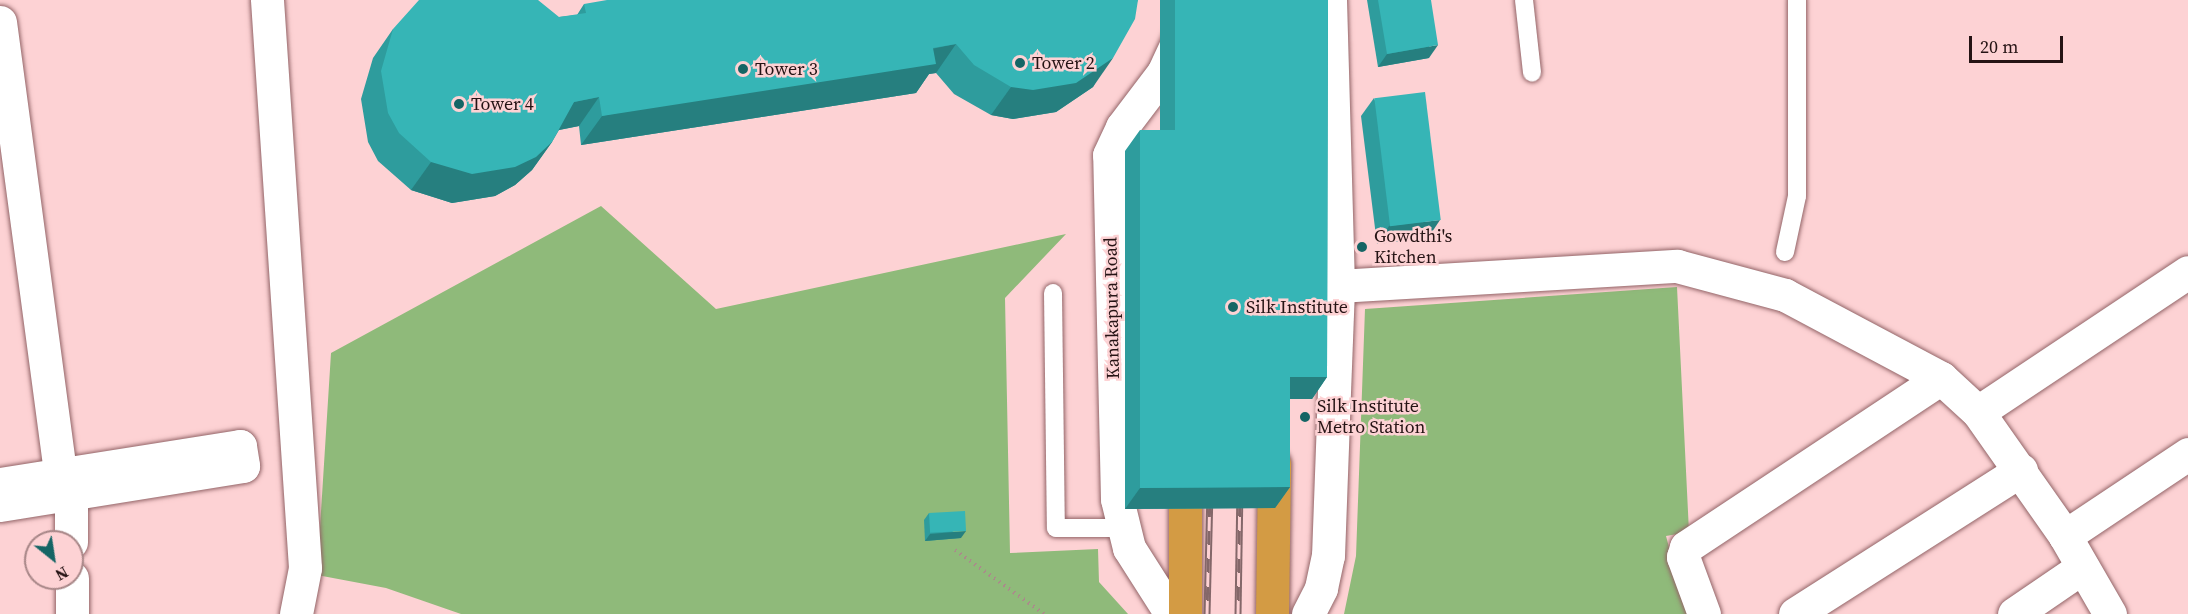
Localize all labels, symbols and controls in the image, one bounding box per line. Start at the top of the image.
scale bar [1972,24,2066,62]
text: 20 m [1980,34,2018,59]
place label: Tower 2 [1032,52,1095,74]
marker: Tower 2 [1013,56,1027,70]
place label: Tower 3 [755,58,818,80]
marker: Tower 3 [736,62,750,76]
place label: Tower 4 [471,93,534,115]
marker: Tower 4 [452,97,466,111]
place label: Gowdthi's Kitchen [1374,226,1452,268]
street label: Kanakapura Road [1100,237,1124,379]
marker: Gowdthi's Kitchen [1355,240,1369,254]
place label: Silk Institute [1246,296,1348,318]
marker: Silk Institute [1224,298,1242,316]
place label: Silk Institute Metro Station [1317,396,1425,438]
marker: Silk Institute Metro Station [1298,410,1312,424]
north arrow [24,530,84,590]
text: N [51,561,73,586]

